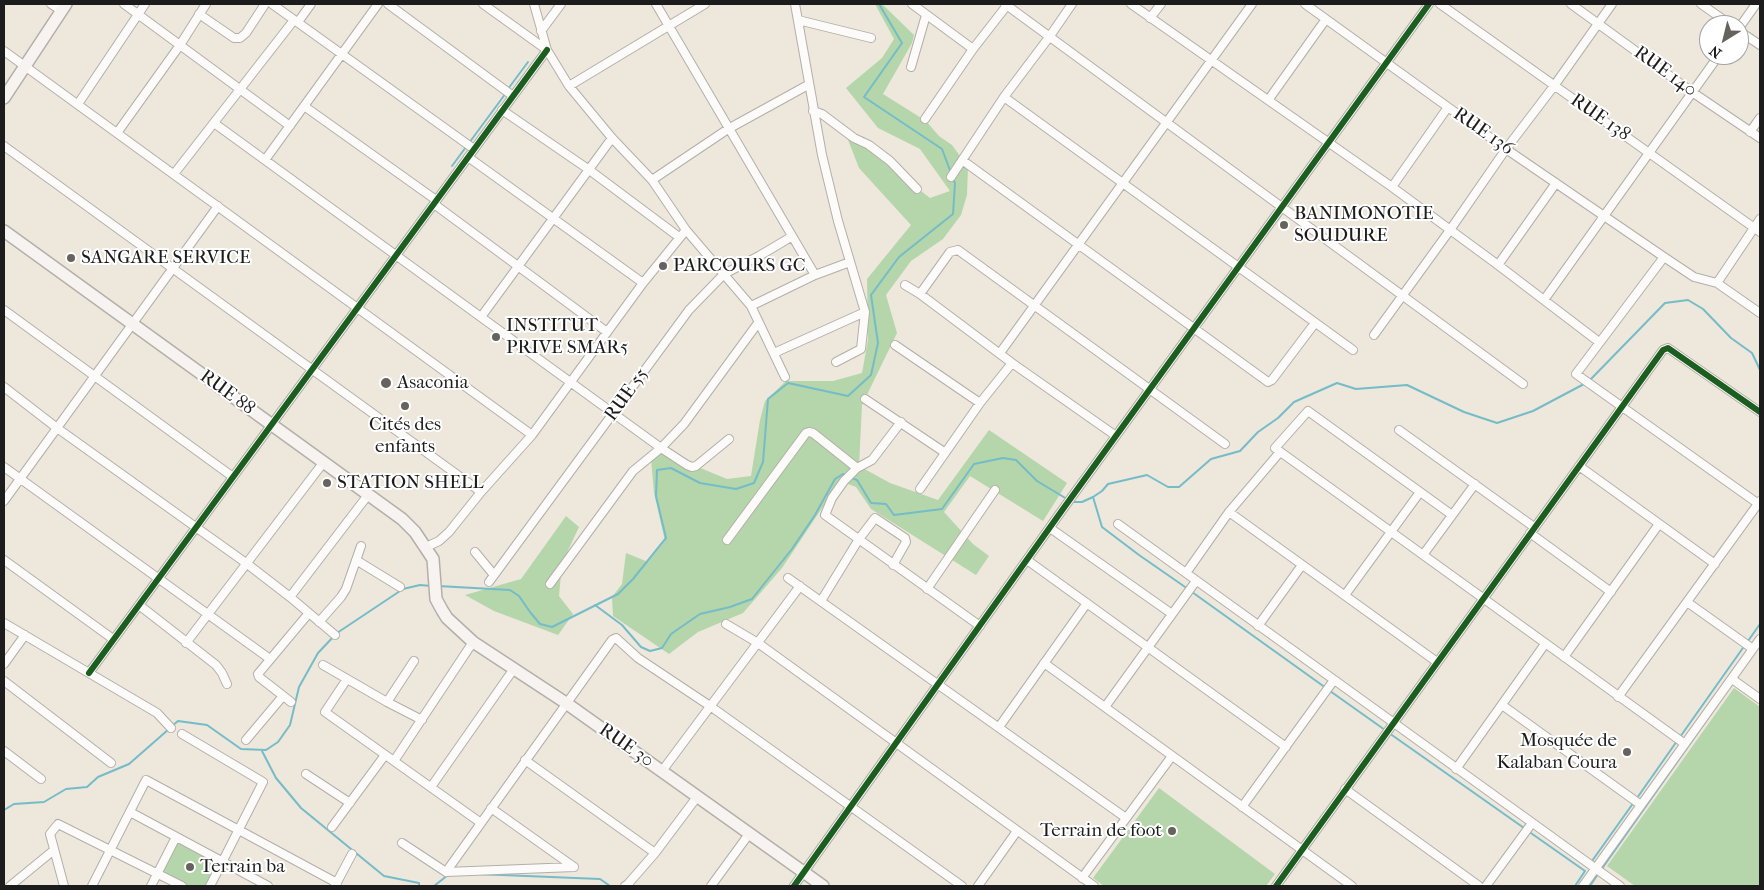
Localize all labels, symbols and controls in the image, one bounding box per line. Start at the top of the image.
north arrow [1699,15,1749,65]
street label: RUE 140 [1629,42,1701,102]
text: N [1706,42,1725,62]
street label: RUE 138 [1566,89,1634,147]
street label: RUE 136 [1448,103,1518,161]
place label: BANIMONOTIE SOUDURE [1294,203,1433,247]
marker: BANIMONOTIE SOUDURE [1278,219,1290,231]
place label: SANGARE SERVICE [81,247,251,269]
marker: SANGARE SERVICE [65,252,77,264]
place label: PARCOURS GC [673,255,806,277]
marker: PARCOURS GC [657,260,669,272]
place label: INSTITUT PRIVE SMAR5 [506,315,628,359]
marker: INSTITUT PRIVE SMAR5 [490,331,502,343]
street label: RUE 55 [600,364,654,426]
street label: RUE 88 [195,365,259,421]
place label: Asaconia [397,372,468,394]
marker: Asaconia [379,376,393,390]
marker: Cités des enfants [399,400,411,412]
place label: Cités des enfants [369,414,441,458]
place label: STATION SHELL [337,472,484,494]
marker: STATION SHELL [321,477,333,489]
street label: RUE 30 [594,719,658,773]
place label: Mosquée de Kalaban Coura [1496,730,1617,774]
marker: Mosquée de Kalaban Coura [1621,746,1633,758]
place label: Terrain de foot [1040,820,1162,842]
marker: Terrain de foot [1166,825,1178,837]
place label: Terrain ba [200,856,285,878]
marker: Terrain ba [184,861,196,873]

